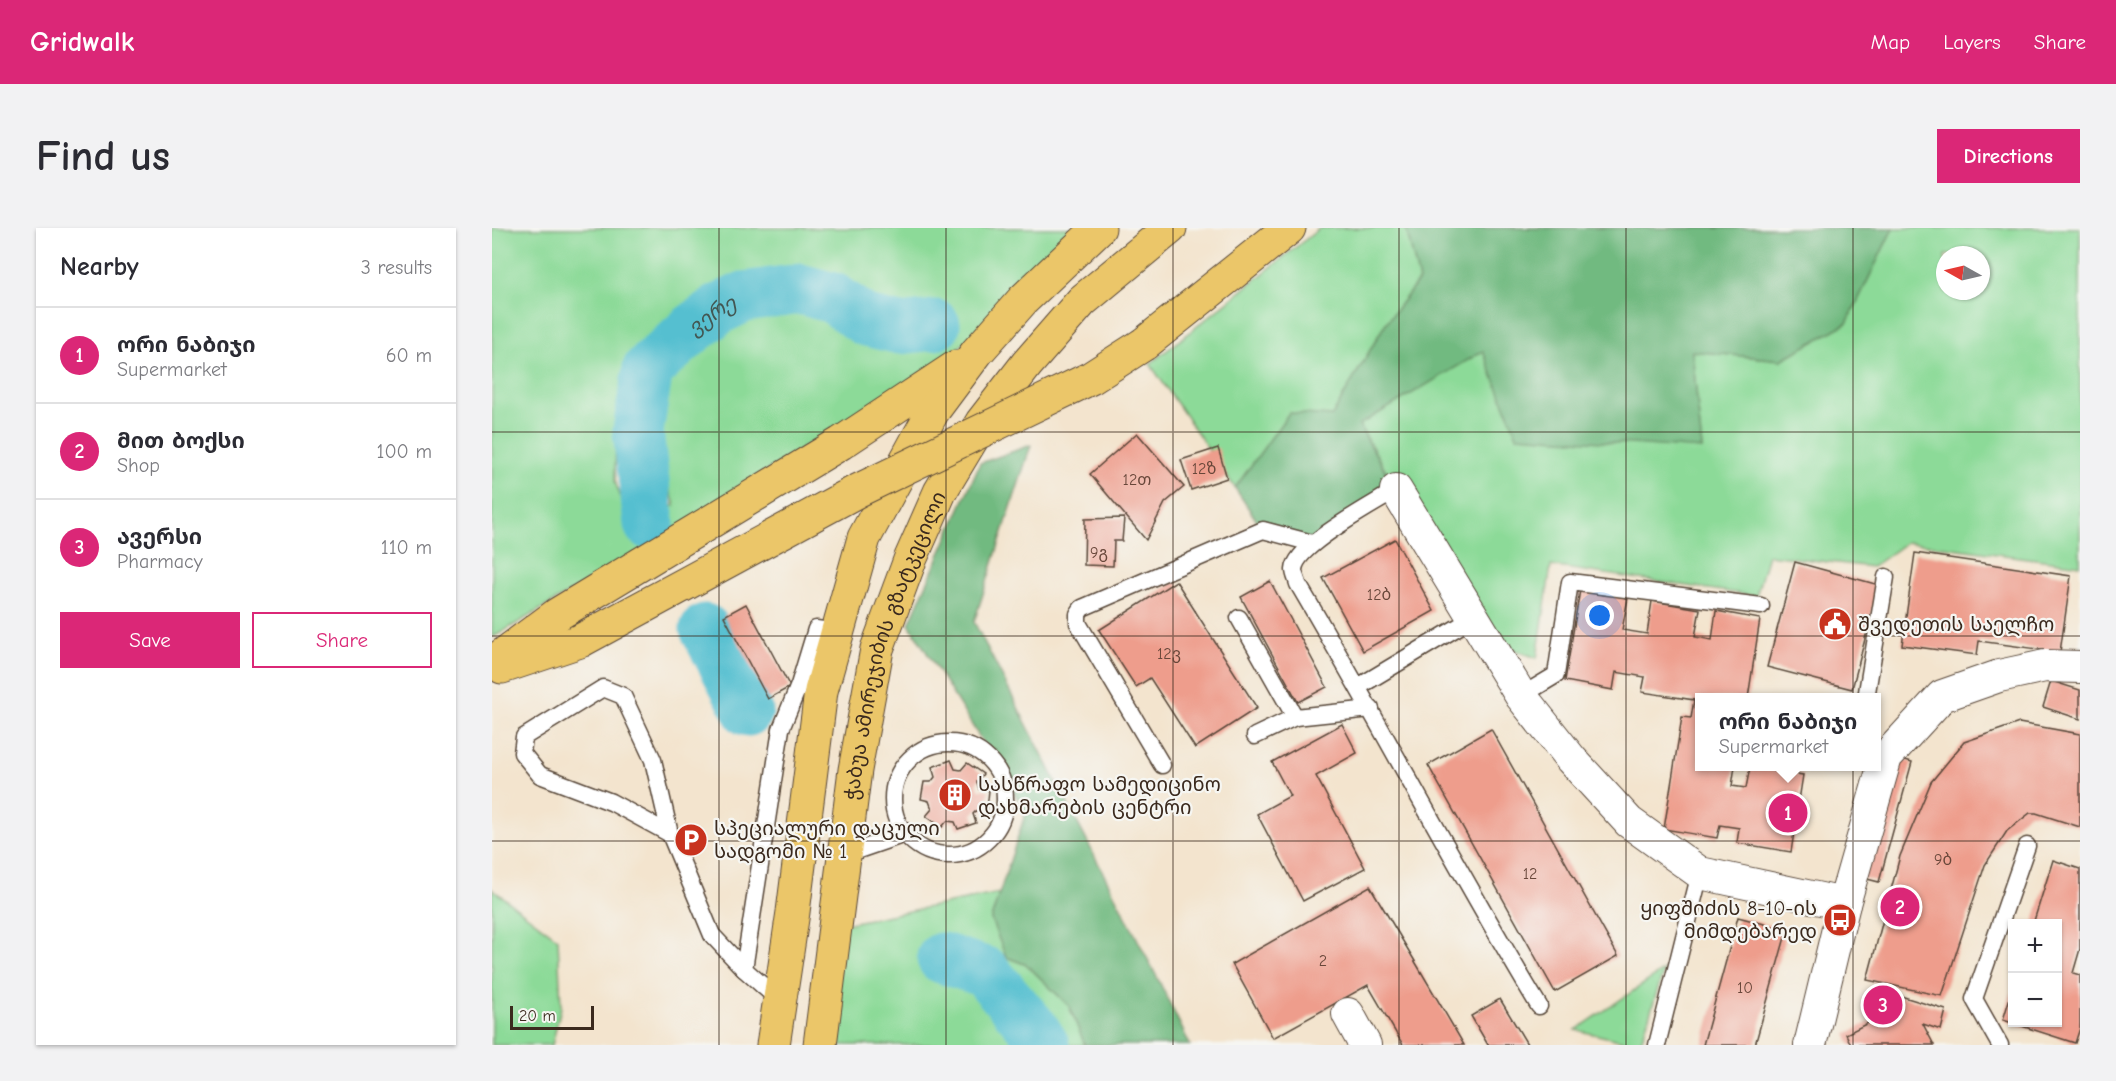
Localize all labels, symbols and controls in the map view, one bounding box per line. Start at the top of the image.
text: Gridwalk [30,26,134,58]
text: Map [1871,30,1910,54]
text: Layers [1943,30,2001,54]
text: Share [2034,30,2086,54]
button: Directions [1937,129,2080,183]
text: Find us [36,132,170,181]
north arrow [1936,246,1990,300]
text: Nearby [60,252,139,282]
text: 3 results [361,256,432,279]
water label: ვერე [683,290,741,341]
text: ორი ნაბიჯი [117,332,256,358]
text: 1 [76,344,83,367]
text: 60 m [386,344,432,367]
text: Supermarket [117,358,227,381]
text: მით ბოქსი [117,428,245,454]
text: 2 [75,440,84,463]
text: 100 m [377,440,432,463]
text: Shop [117,454,160,477]
house number: 12ზ [1192,460,1216,478]
house number: 12თ [1123,471,1151,489]
street label: ჭაბუა ამირეჯიბის გზატკეცილი [840,488,950,801]
text: ავერსი [117,524,202,550]
text: 3 [75,536,84,559]
text: 110 m [381,536,432,559]
house number: 9გ [1090,544,1108,562]
text: Pharmacy [117,550,203,573]
house number: 12ბ [1367,586,1391,604]
your location [1585,601,1614,630]
public building icon: შვედეთის საელჩო [1817,606,1853,642]
button: Save [60,612,240,668]
button: Share [252,612,432,668]
place label: შვედეთის საელჩო [1858,613,2054,637]
house number: 12ვ [1157,645,1181,663]
popup [1695,693,1881,771]
text: ორი ნაბიჯი [1719,709,1857,735]
text: Supermarket [1719,735,1828,758]
place label: სასწრაფო სამედიცინო დახმარების ცენტრი [978,773,1221,820]
building icon: სასწრაფო სამედიცინო დახმარების ცენტრი [937,777,973,813]
pin: 1 [1768,790,1808,836]
place label: სპეციალური დაცული სადგომი № 1 [714,817,940,864]
parking icon: სპეციალური დაცული სადგომი № 1 [673,822,709,858]
house number: 9ბ [1934,851,1952,869]
house number: 12 [1523,865,1537,883]
pin: 2 [1880,884,1920,930]
place label: ყიფშიძის 8-10-ის მიმდებარედ [1640,897,1817,944]
bus stop icon: ყიფშიძის 8-10-ის მიმდებარედ [1822,902,1858,938]
map controls [2008,919,2062,1027]
button: + [2008,919,2062,973]
house number: 2 [1319,952,1327,970]
button: − [2008,973,2062,1027]
house number: 10 [1737,979,1753,997]
pin: 3 [1864,982,1902,1028]
scale bar [510,1003,594,1030]
text: 20 m [519,1007,556,1025]

